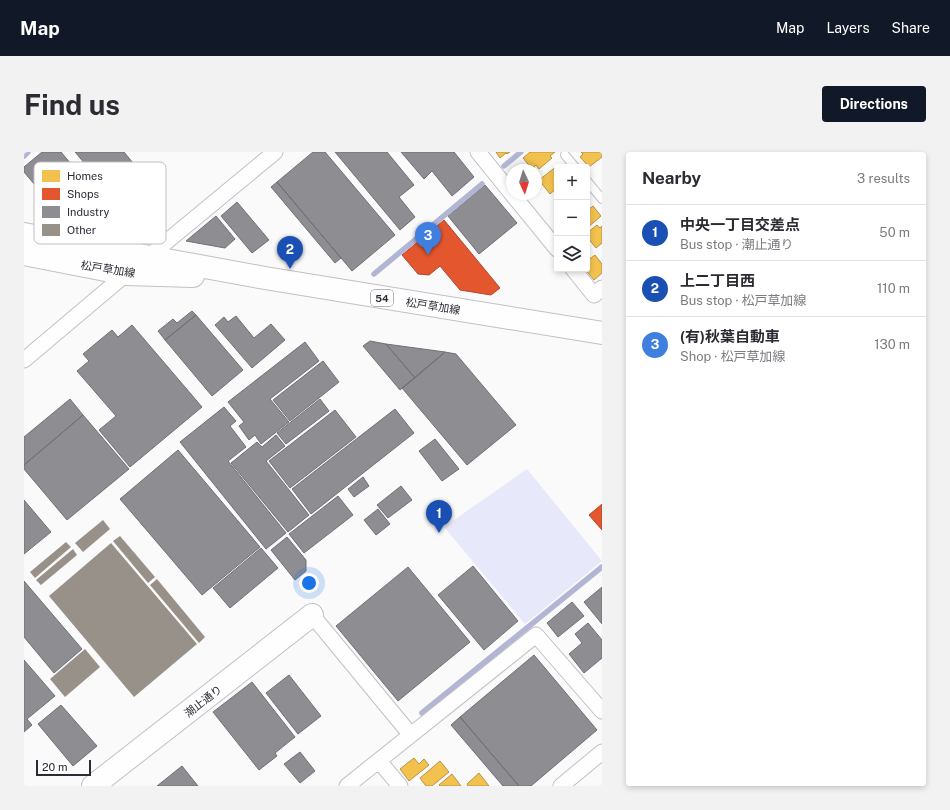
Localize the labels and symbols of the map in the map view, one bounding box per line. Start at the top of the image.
legend [34,162,166,244]
north arrow [506,164,542,200]
text: Homes [67,170,103,182]
text: Shops [67,188,99,200]
text: Industry [67,206,110,218]
pin: 3 [415,222,441,255]
text: Other [67,224,96,236]
pin: 2 [277,236,303,269]
street label: 松戸草加線 [80,259,136,279]
road number: 54 [371,290,393,306]
street label: 松戸草加線 [405,296,461,316]
pin: 1 [426,500,452,533]
your location [299,573,319,593]
street label: 潮止通り [182,683,224,719]
scale bar [36,758,91,777]

